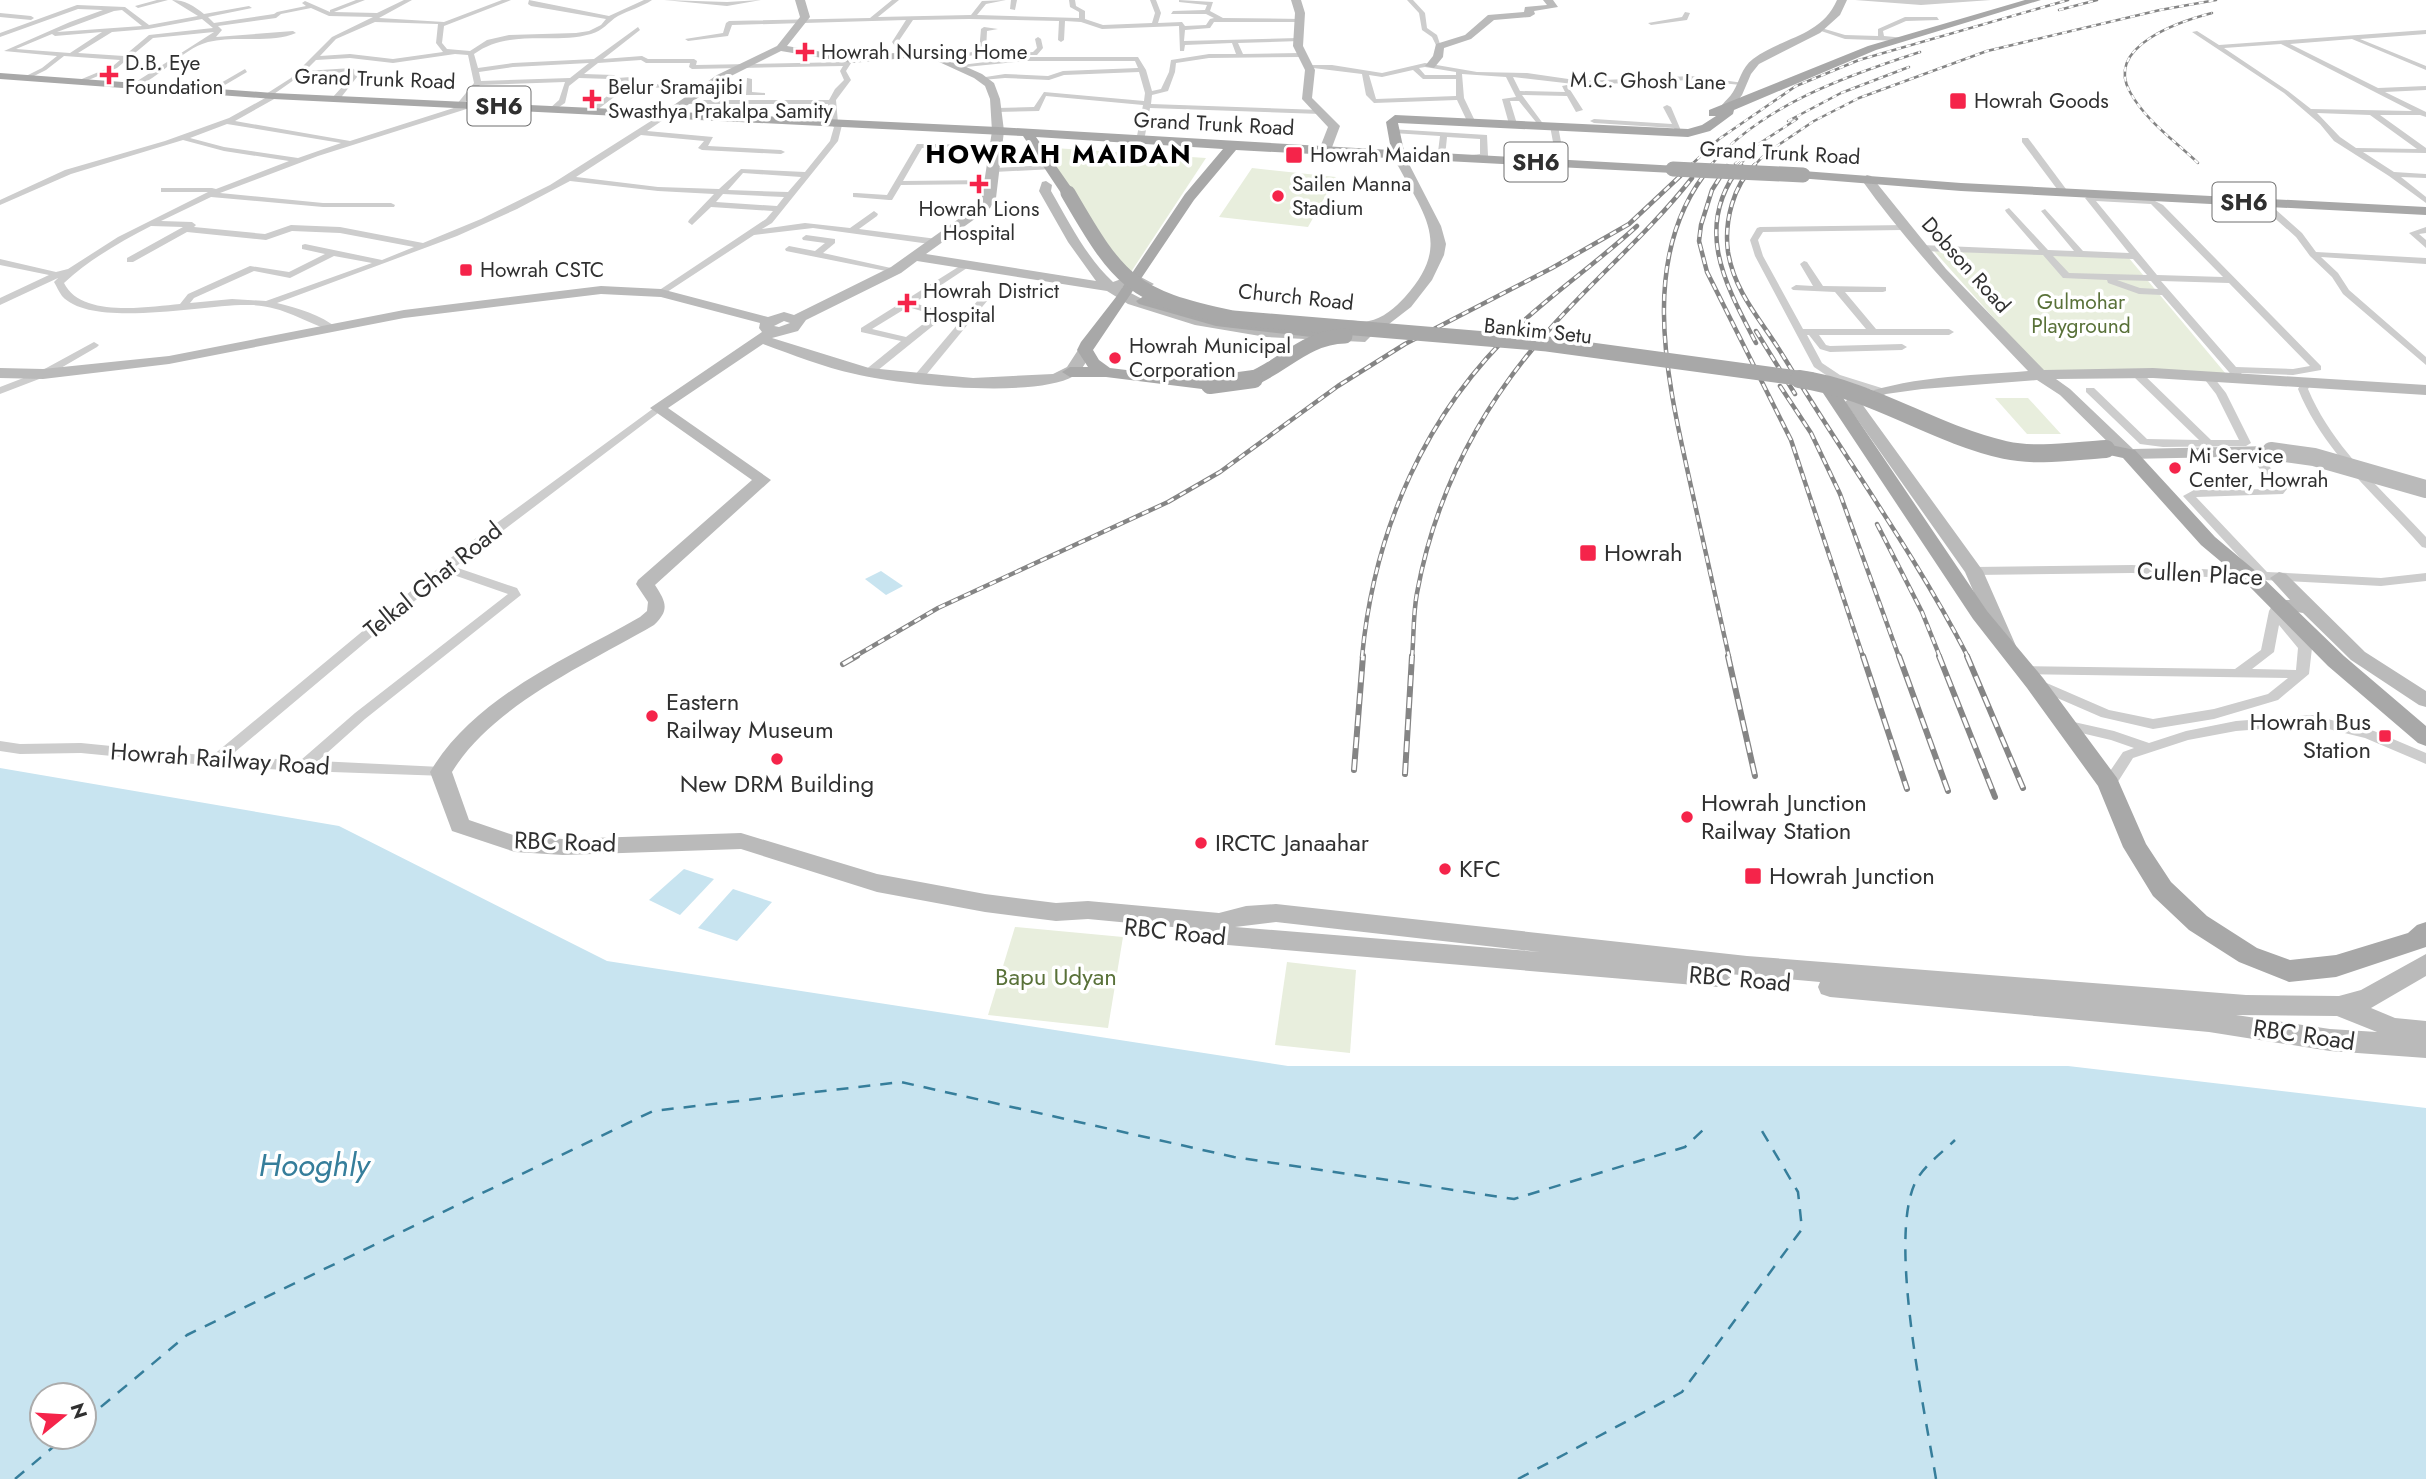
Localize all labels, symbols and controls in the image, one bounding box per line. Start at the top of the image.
place label: Howrah Nursing Home [821,37,1028,67]
marker: Howrah Nursing Home [795,42,815,62]
place label: D.B. Eye Foundation [125,48,223,102]
street label: Grand Trunk Road [294,61,456,97]
marker: D.B. Eye Foundation [99,65,119,85]
street label: M.C. Ghosh Lane [1570,65,1726,97]
place label: Belur Sramajibi Swasthya Prakalpa Samity [608,72,833,126]
road number: SH6 [468,86,530,125]
place label: Howrah Goods [1974,86,2109,116]
marker: Belur Sramajibi Swasthya Prakalpa Samity [582,89,602,109]
marker: Howrah Goods [1948,91,1968,111]
street label: Grand Trunk Road [1133,105,1295,143]
street label: Grand Trunk Road [1699,134,1861,172]
district label: HOWRAH MAIDAN [925,135,1193,173]
place label: Howrah Maidan [1310,140,1451,170]
road number: SH6 [1504,142,1568,182]
marker: Howrah Maidan [1284,145,1304,165]
place label: Sailen Manna Stadium [1292,169,1411,223]
marker: Howrah Lions Hospital [969,174,989,194]
road number: SH6 [2212,182,2276,222]
marker: Sailen Manna Stadium [1270,188,1286,204]
place label: Howrah Lions Hospital [919,194,1039,248]
street label: Dobson Road [1915,210,2017,320]
place label: Howrah CSTC [480,255,604,285]
marker: Howrah CSTC [458,262,474,278]
place label: Howrah District Hospital [923,276,1059,330]
street label: Church Road [1237,276,1355,318]
park label: Gulmohar Playground [2031,287,2131,341]
marker: Howrah District Hospital [897,293,917,313]
street label: Bankim Setu [1482,310,1594,352]
place label: Howrah Municipal Corporation [1129,331,1291,385]
marker: Howrah Municipal Corporation [1107,350,1123,366]
place label: Mi Service Center, Howrah [2189,441,2329,495]
marker: Mi Service Center, Howrah [2167,460,2183,476]
street label: Telkal Ghat Road [356,513,509,646]
place label: Howrah [1604,535,1683,570]
marker: Howrah [1578,543,1598,563]
street label: Cullen Place [2136,553,2264,594]
place label: Eastern Railway Museum [666,684,834,747]
place label: Howrah Bus Station [2250,704,2371,767]
marker: Eastern Railway Museum [644,708,660,724]
marker: Howrah Bus Station [2377,728,2393,744]
street label: Howrah Railway Road [109,733,331,784]
marker: New DRM Building [769,751,785,767]
place label: New DRM Building [680,766,874,801]
place label: Howrah Junction Railway Station [1701,785,1867,848]
marker: Howrah Junction Railway Station [1679,809,1695,825]
street label: RBC Road [513,822,617,861]
place label: IRCTC Janaahar [1215,825,1370,860]
marker: IRCTC Janaahar [1193,835,1209,851]
place label: KFC [1459,851,1501,886]
place label: Howrah Junction [1769,858,1935,893]
marker: KFC [1437,861,1453,877]
marker: Howrah Junction [1743,866,1763,886]
street label: RBC Road [1122,909,1228,954]
street label: RBC Road [1688,957,1792,1000]
park label: Bapu Udyan [995,959,1117,994]
street label: RBC Road [2251,1010,2357,1059]
water label: Hooghly [259,1142,372,1188]
north arrow [28,1381,98,1451]
text: N [64,1400,94,1422]

